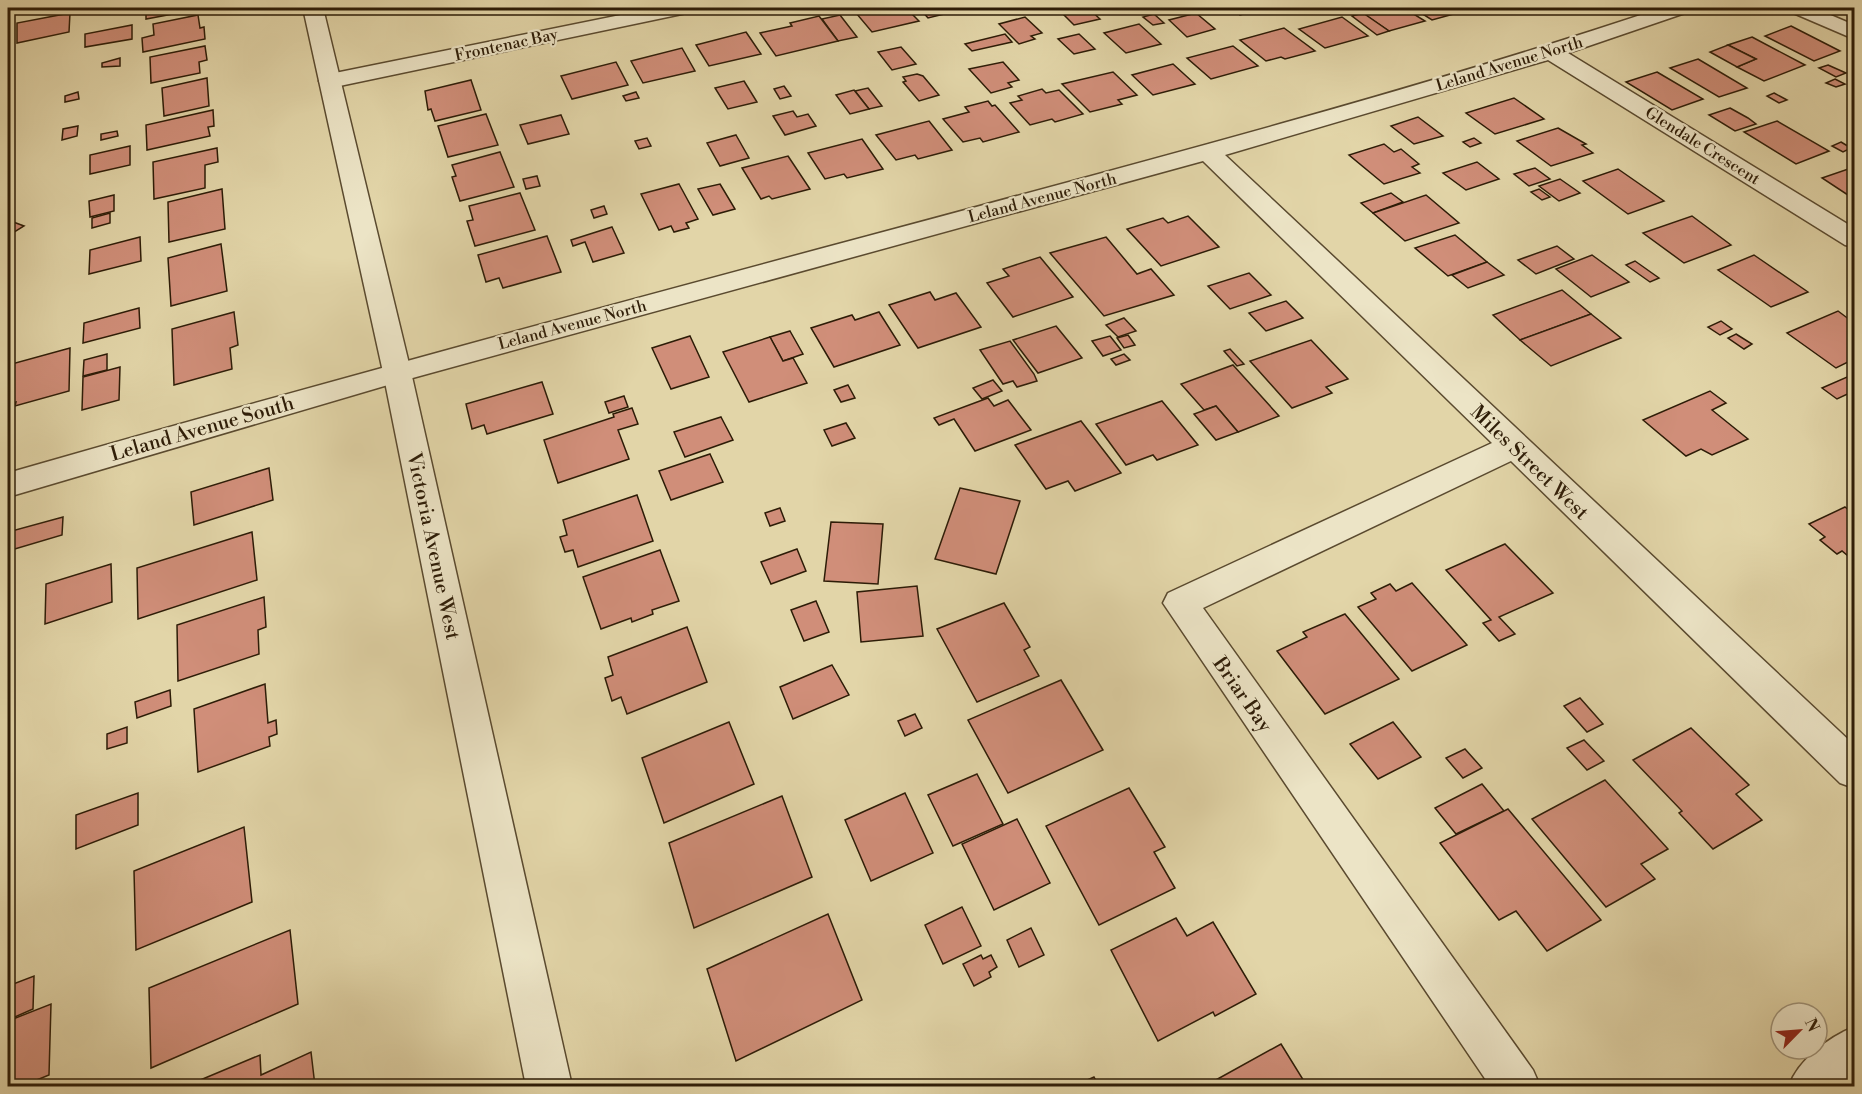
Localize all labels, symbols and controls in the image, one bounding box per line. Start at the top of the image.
street label: Frontenac Bay [453,24,560,66]
street label: Leland Avenue North [1433,32,1586,96]
street label: Glendale Crescent [1641,102,1764,189]
street label: Leland Avenue North [966,168,1119,227]
street label: Leland Avenue North [496,295,649,354]
street label: Leland Avenue South [108,391,297,468]
street label: Miles Street West [1465,400,1593,526]
street label: Victoria Avenue West [400,449,465,642]
street label: Briar Bay [1206,652,1277,738]
north arrow [1769,1001,1829,1061]
text: N [1800,1015,1824,1035]

